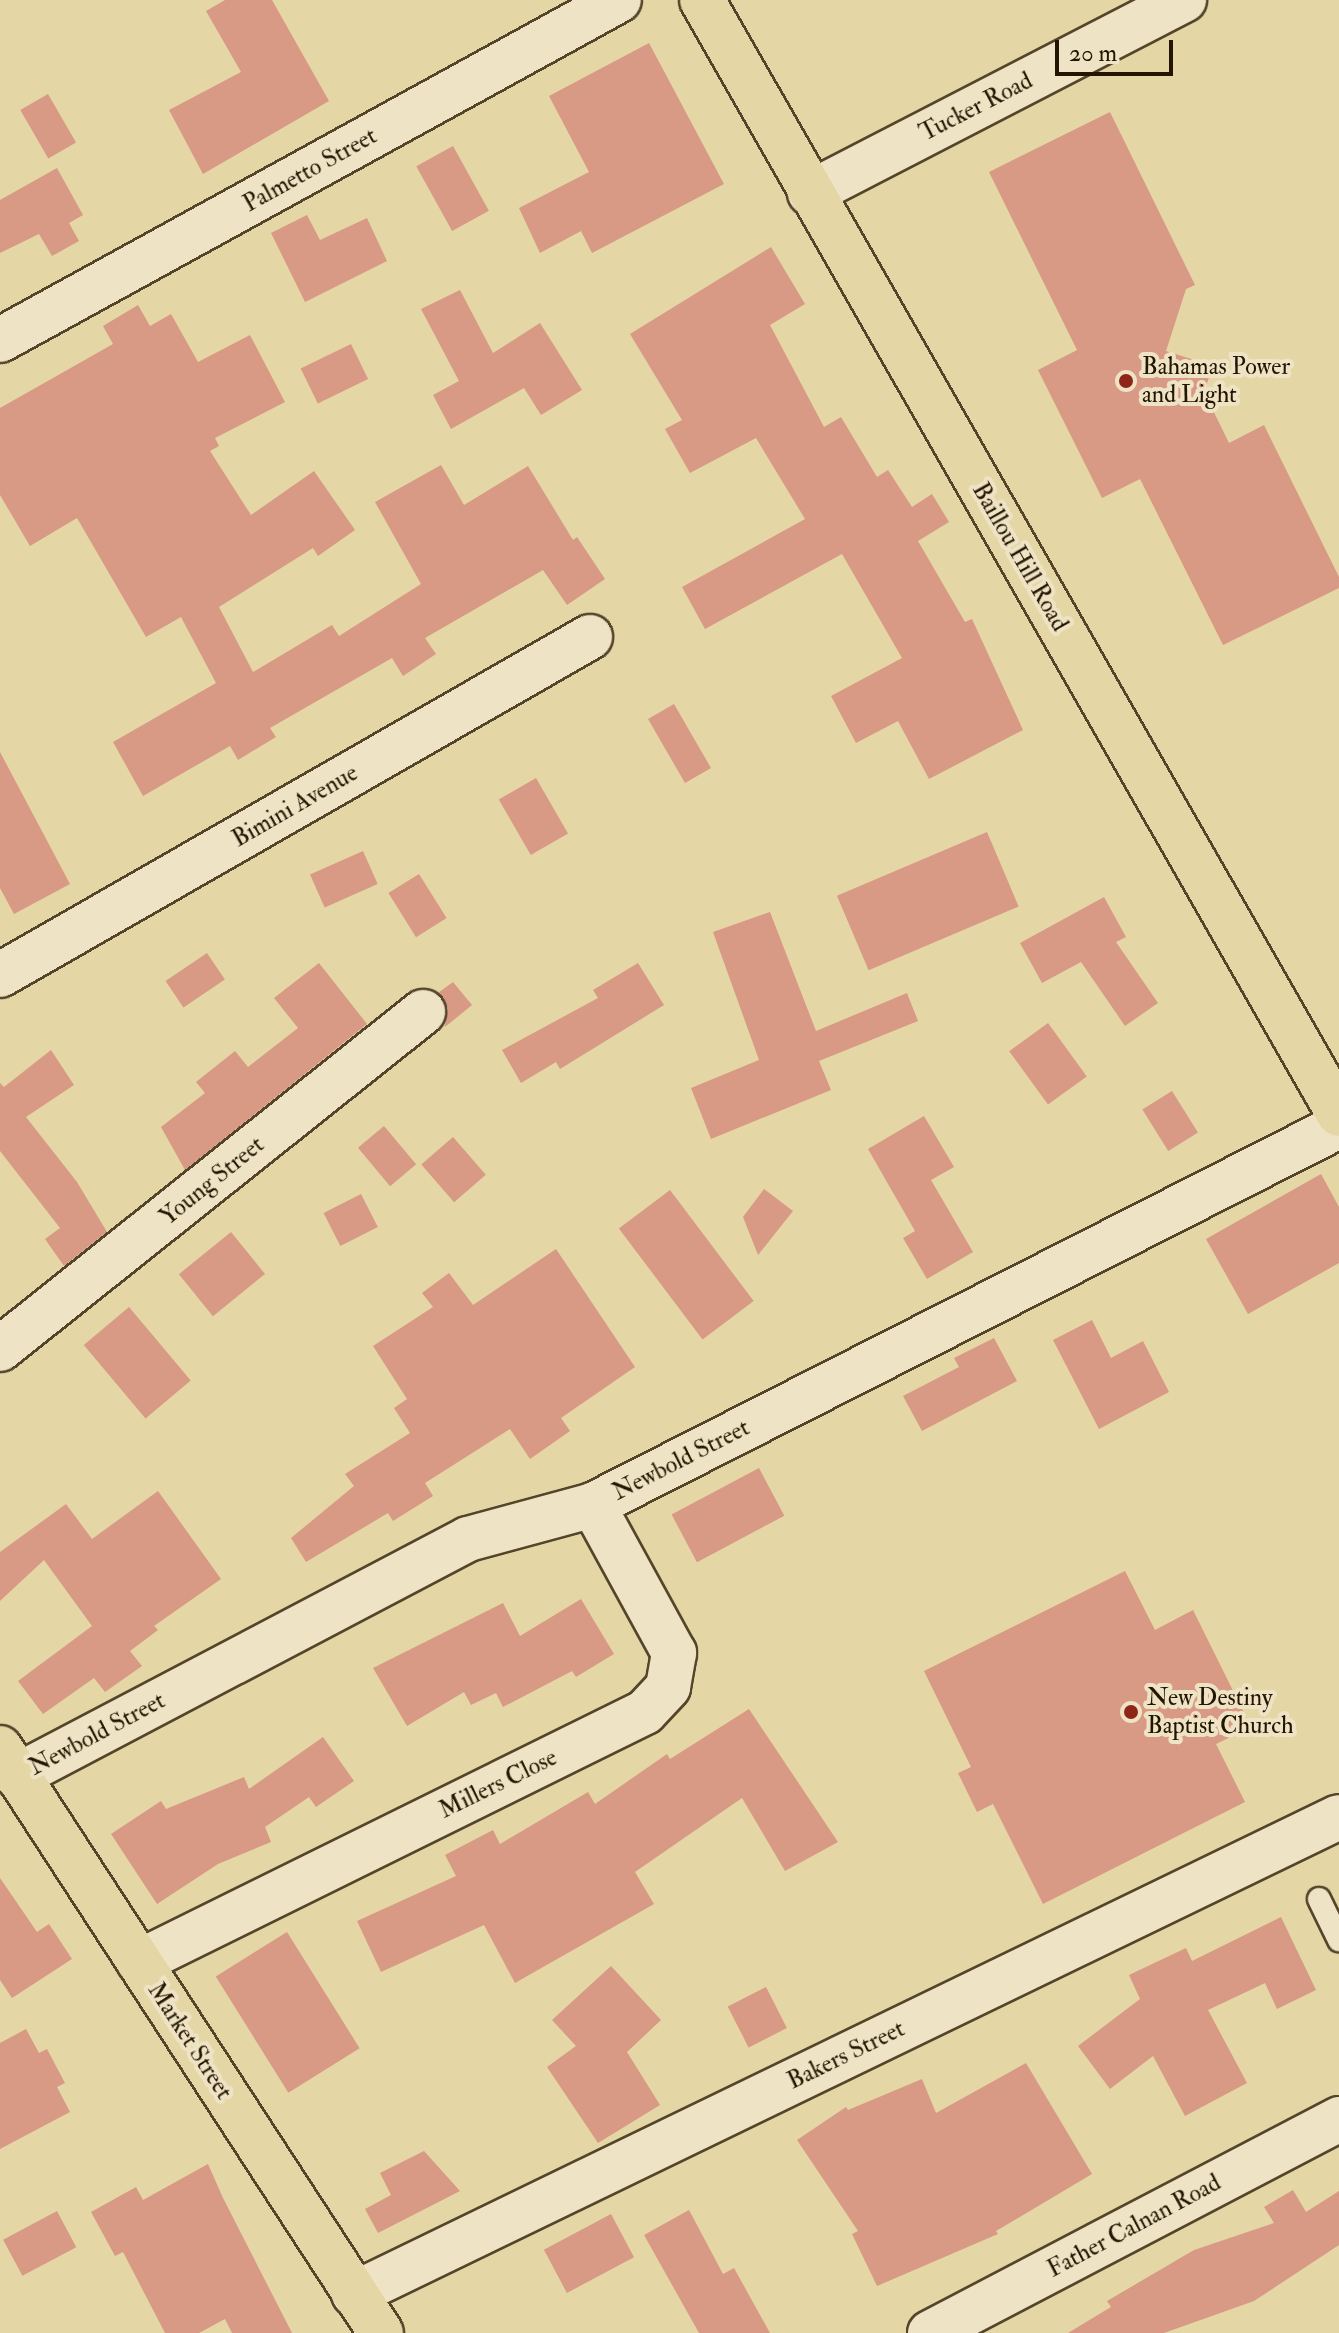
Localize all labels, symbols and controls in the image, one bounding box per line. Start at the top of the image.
scale bar [1059,24,1177,74]
text: 20 m [1069,38,1117,69]
street label: Tucker Road [915,66,1037,148]
street label: Palmetto Street [238,122,382,218]
place label: Bahamas Power and Light [1142,353,1290,409]
marker: Bahamas Power and Light [1117,372,1135,390]
street label: Baillou Hill Road [966,478,1074,636]
street label: Bimini Avenue [227,758,363,854]
street label: Young Street [154,1130,270,1232]
street label: Newbold Street [608,1413,754,1507]
place label: New Destiny Baptist Church [1147,1684,1293,1740]
street label: Newbold Street [24,1686,170,1782]
marker: New Destiny Baptist Church [1122,1703,1140,1721]
street label: Millers Close [434,1743,562,1825]
street label: Market Street [142,1977,238,2105]
street label: Bakers Street [783,2014,909,2096]
street label: Father Calnan Road [1042,2168,1226,2284]

